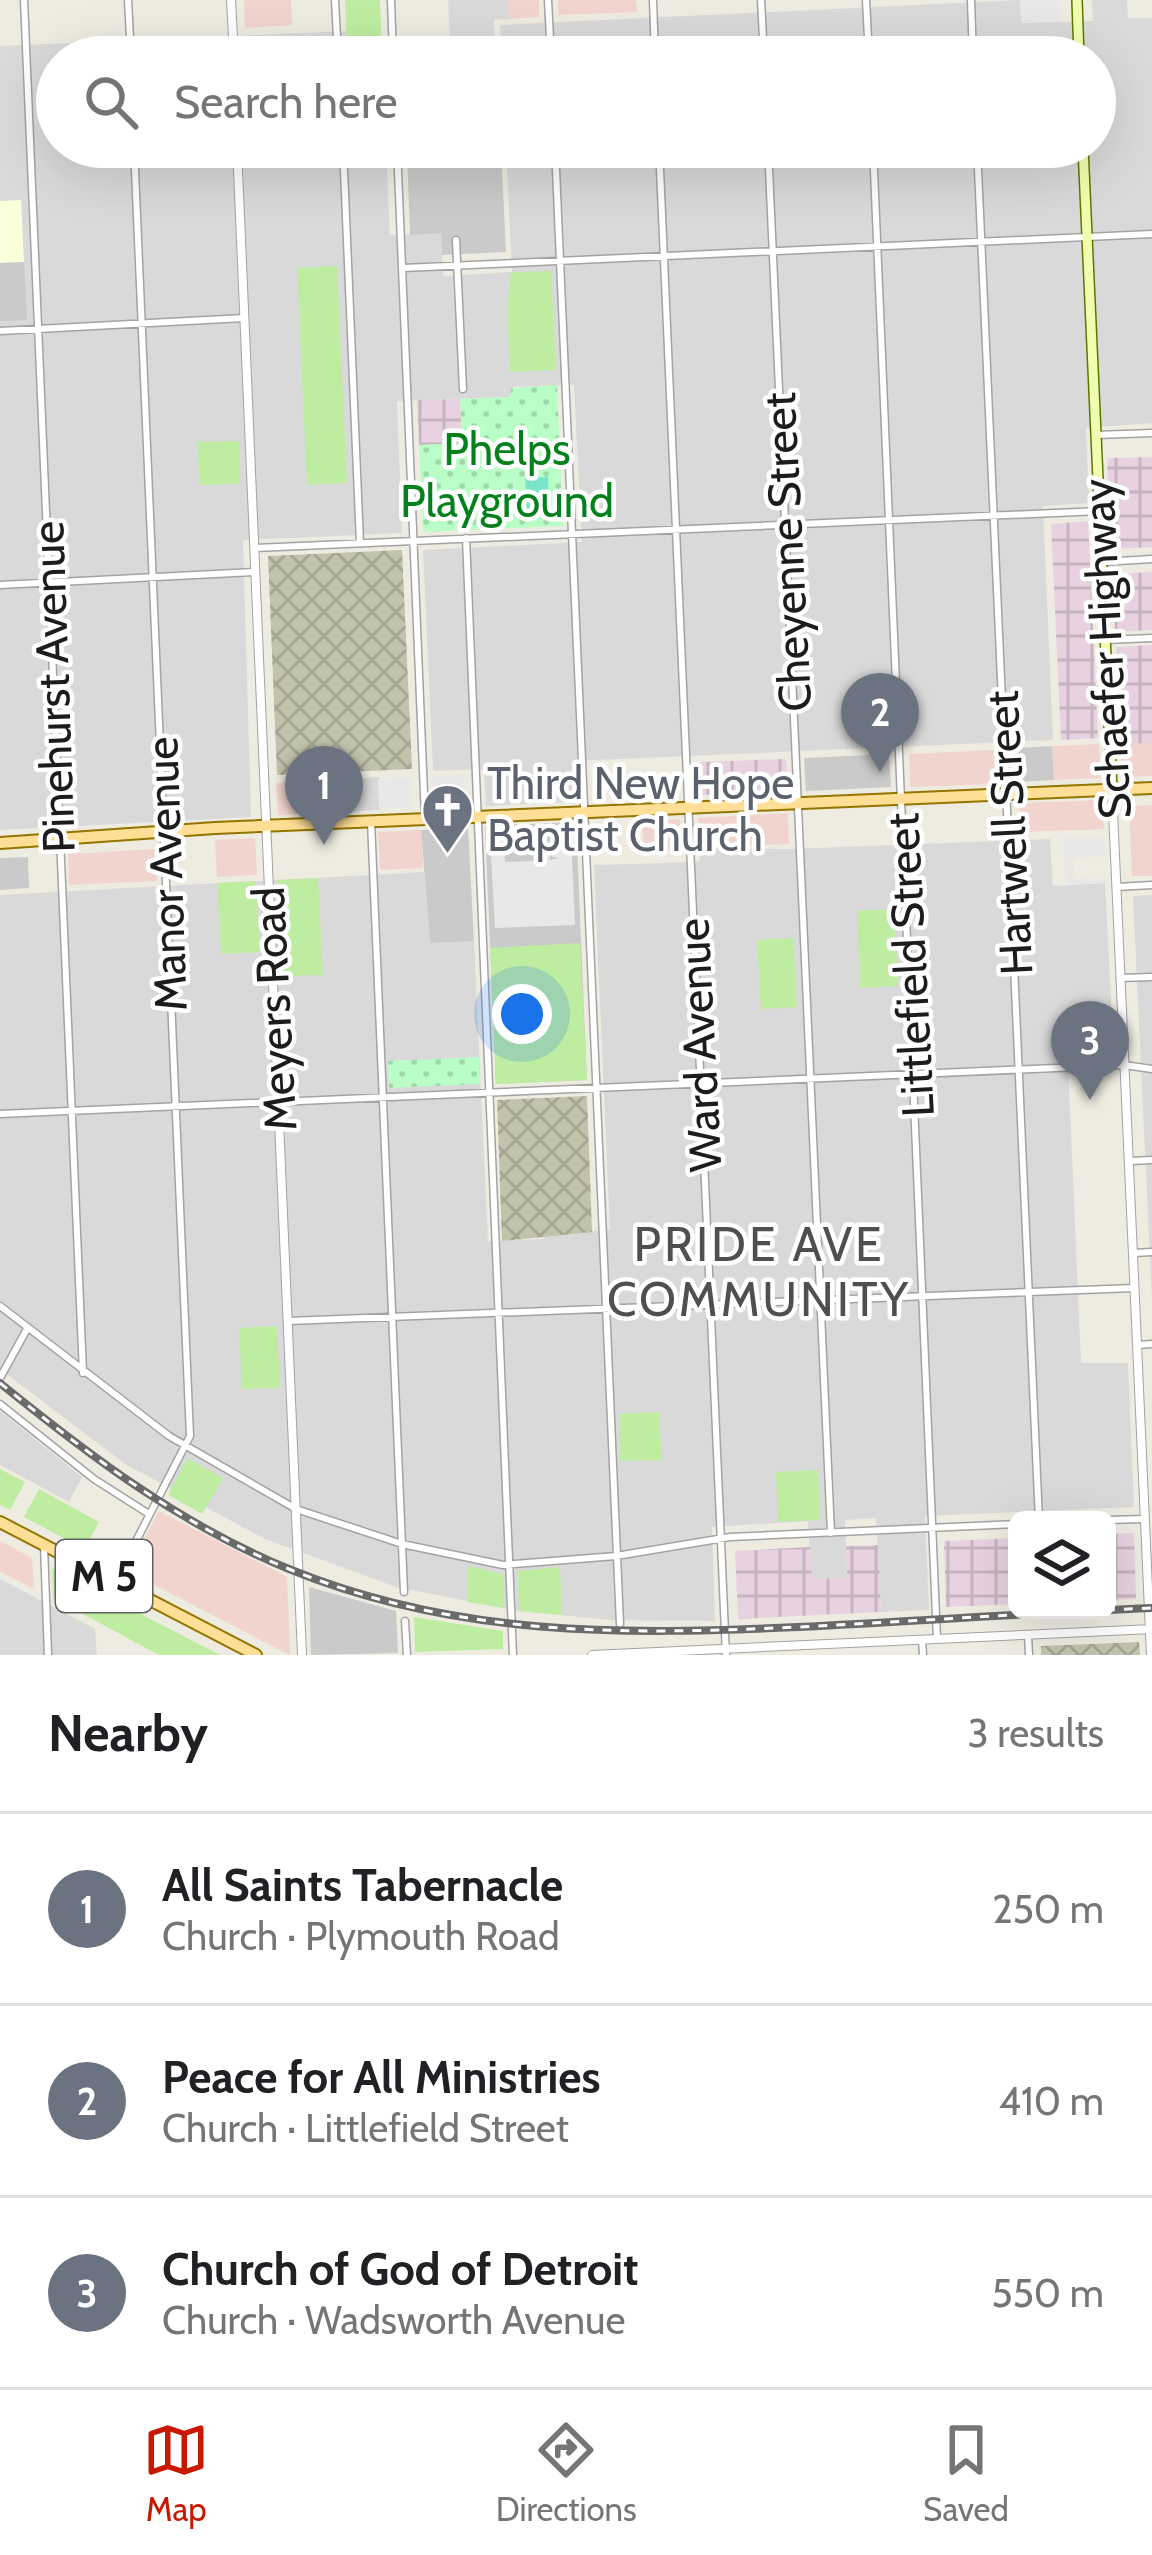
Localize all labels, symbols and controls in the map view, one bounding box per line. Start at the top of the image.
search box [36,36,1116,168]
icon: search [78,69,144,135]
text: Search here [174,75,398,129]
street label: Cheyenne Street [752,391,822,713]
park label: Phelps Playground [400,422,614,528]
street label: Schaefer Highway [1070,477,1142,821]
street label: Pinehurst Avenue [20,520,86,854]
pin: 2 [841,673,919,772]
street label: Hartwell Street [975,689,1043,977]
street label: Manor Avenue [134,736,198,1012]
pin: 1 [285,746,363,845]
place label: Third New Hope Baptist Church [487,756,794,862]
church icon: Third New Hope Baptist Church [420,781,476,855]
street label: Littlefield Street [875,812,945,1118]
street label: Meyers Road [241,885,307,1133]
street label: Ward Avenue [665,917,733,1173]
your location [492,984,552,1044]
pin: 3 [1051,1001,1129,1100]
district label: PRIDE AVE COMMUNITY [607,1215,911,1328]
map controls [1008,1511,1116,1619]
button: layers [1008,1511,1116,1619]
road number: M 5 [56,1540,152,1612]
text: Nearby [48,1702,208,1764]
text: 3 results [967,1709,1104,1757]
text: All Saints Tabernacle [162,1858,563,1912]
text: 1 [80,1885,94,1933]
text: 250 m [992,1885,1104,1933]
text: Church · Plymouth Road [162,1912,560,1960]
text: Peace for All Ministries [162,2050,601,2104]
text: 2 [77,2077,97,2125]
text: 410 m [999,2077,1104,2125]
text: Church · Littlefield Street [162,2104,569,2152]
text: Church of God of Detroit [162,2242,639,2296]
text: 3 [76,2269,98,2317]
text: 550 m [992,2269,1104,2317]
text: Church · Wadsworth Avenue [162,2296,626,2344]
tab: Map [143,2417,209,2529]
tab: Directions [496,2417,637,2529]
tab: Saved [923,2417,1009,2529]

